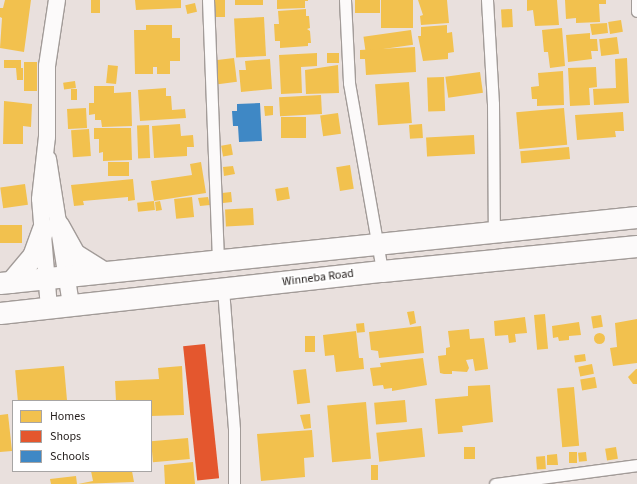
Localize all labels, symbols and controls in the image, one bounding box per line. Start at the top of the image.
street label: Winneba Road [281,266,355,290]
legend [12,400,152,472]
text: Homes [50,408,85,425]
text: Shops [50,428,81,445]
text: Schools [50,448,90,465]

